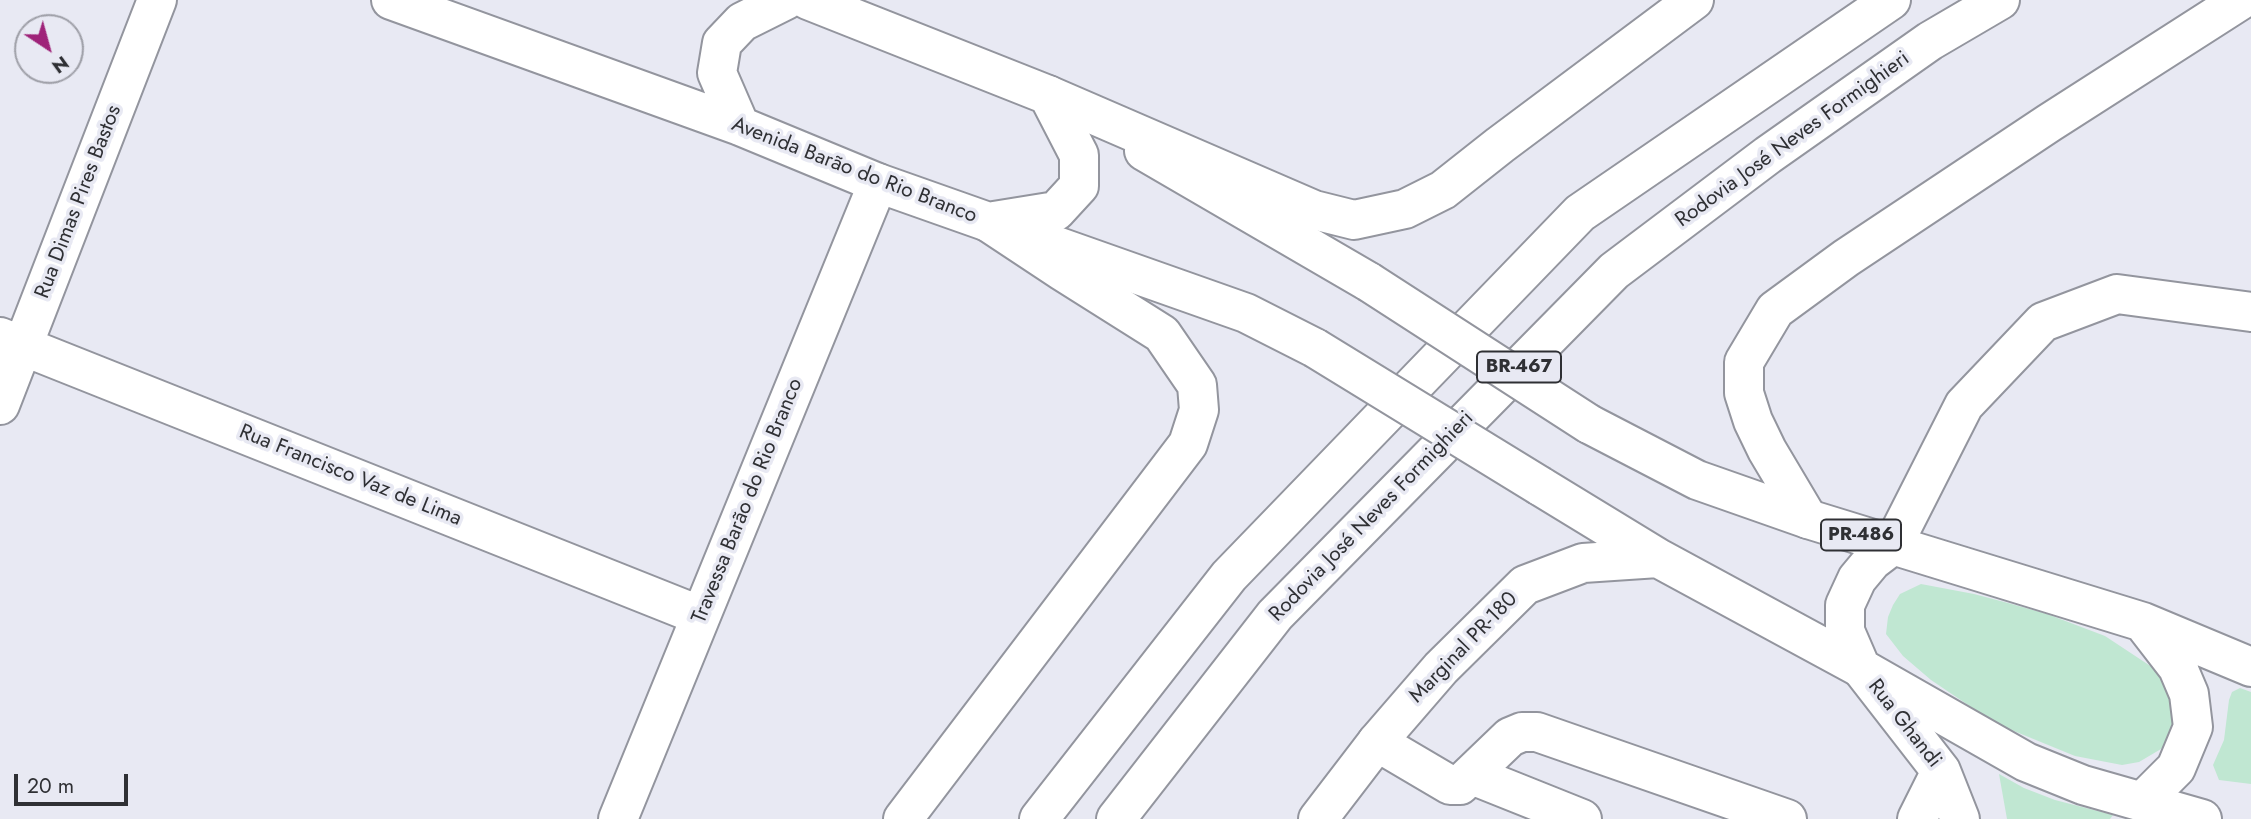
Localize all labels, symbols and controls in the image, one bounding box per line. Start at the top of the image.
north arrow [14,14,84,84]
street label: Rodovia José Neves Formighieri [1671,47,1915,233]
text: N [46,49,75,80]
street label: Rua Dimas Pires Bastos [31,102,127,302]
street label: Avenida Barão do Rio Branco [728,113,980,229]
road number: BR-467 [1477,352,1561,382]
street label: Travessa Barão do Rio Branco [687,375,809,627]
street label: Rodovia José Neves Formighieri [1265,406,1479,628]
street label: Rua Francisco Vaz de Lima [235,420,465,532]
road number: PR-486 [1821,520,1901,550]
street label: Marginal PR-180 [1405,587,1523,709]
street label: Rua Ghandi [1862,675,1946,773]
scale bar [18,760,131,804]
text: 20 m [27,771,74,801]

